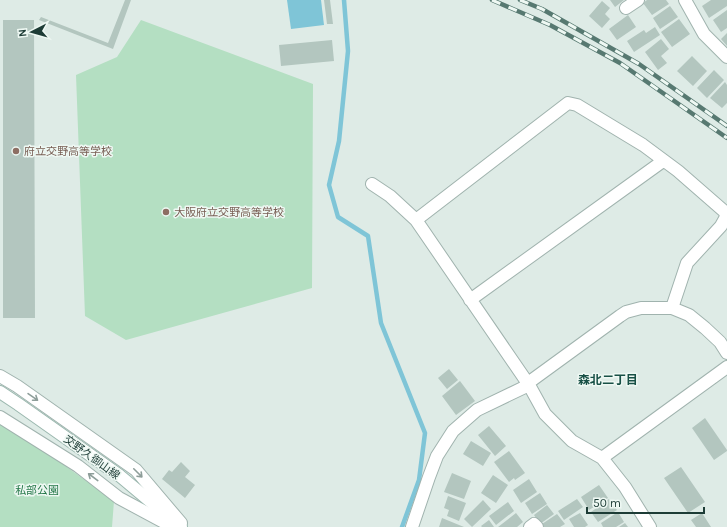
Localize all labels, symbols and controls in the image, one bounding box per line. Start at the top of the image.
north arrow [12,12,52,52]
text: N [16,28,29,38]
place label: 府立交野高等学校 [24,145,112,158]
marker: 府立交野高等学校 [11,146,21,156]
place label: 大阪府立交野高等学校 [174,206,284,219]
marker: 大阪府立交野高等学校 [161,207,171,217]
district label: 森北二丁目 [578,373,638,387]
one-way arrow [27,393,38,401]
street label: 交野久御山線 [61,433,122,482]
one-way arrow [133,468,143,478]
one-way arrow [87,473,98,482]
park label: 私部公園 [15,484,59,497]
scale bar [587,489,704,515]
text: 50 m [593,496,621,510]

